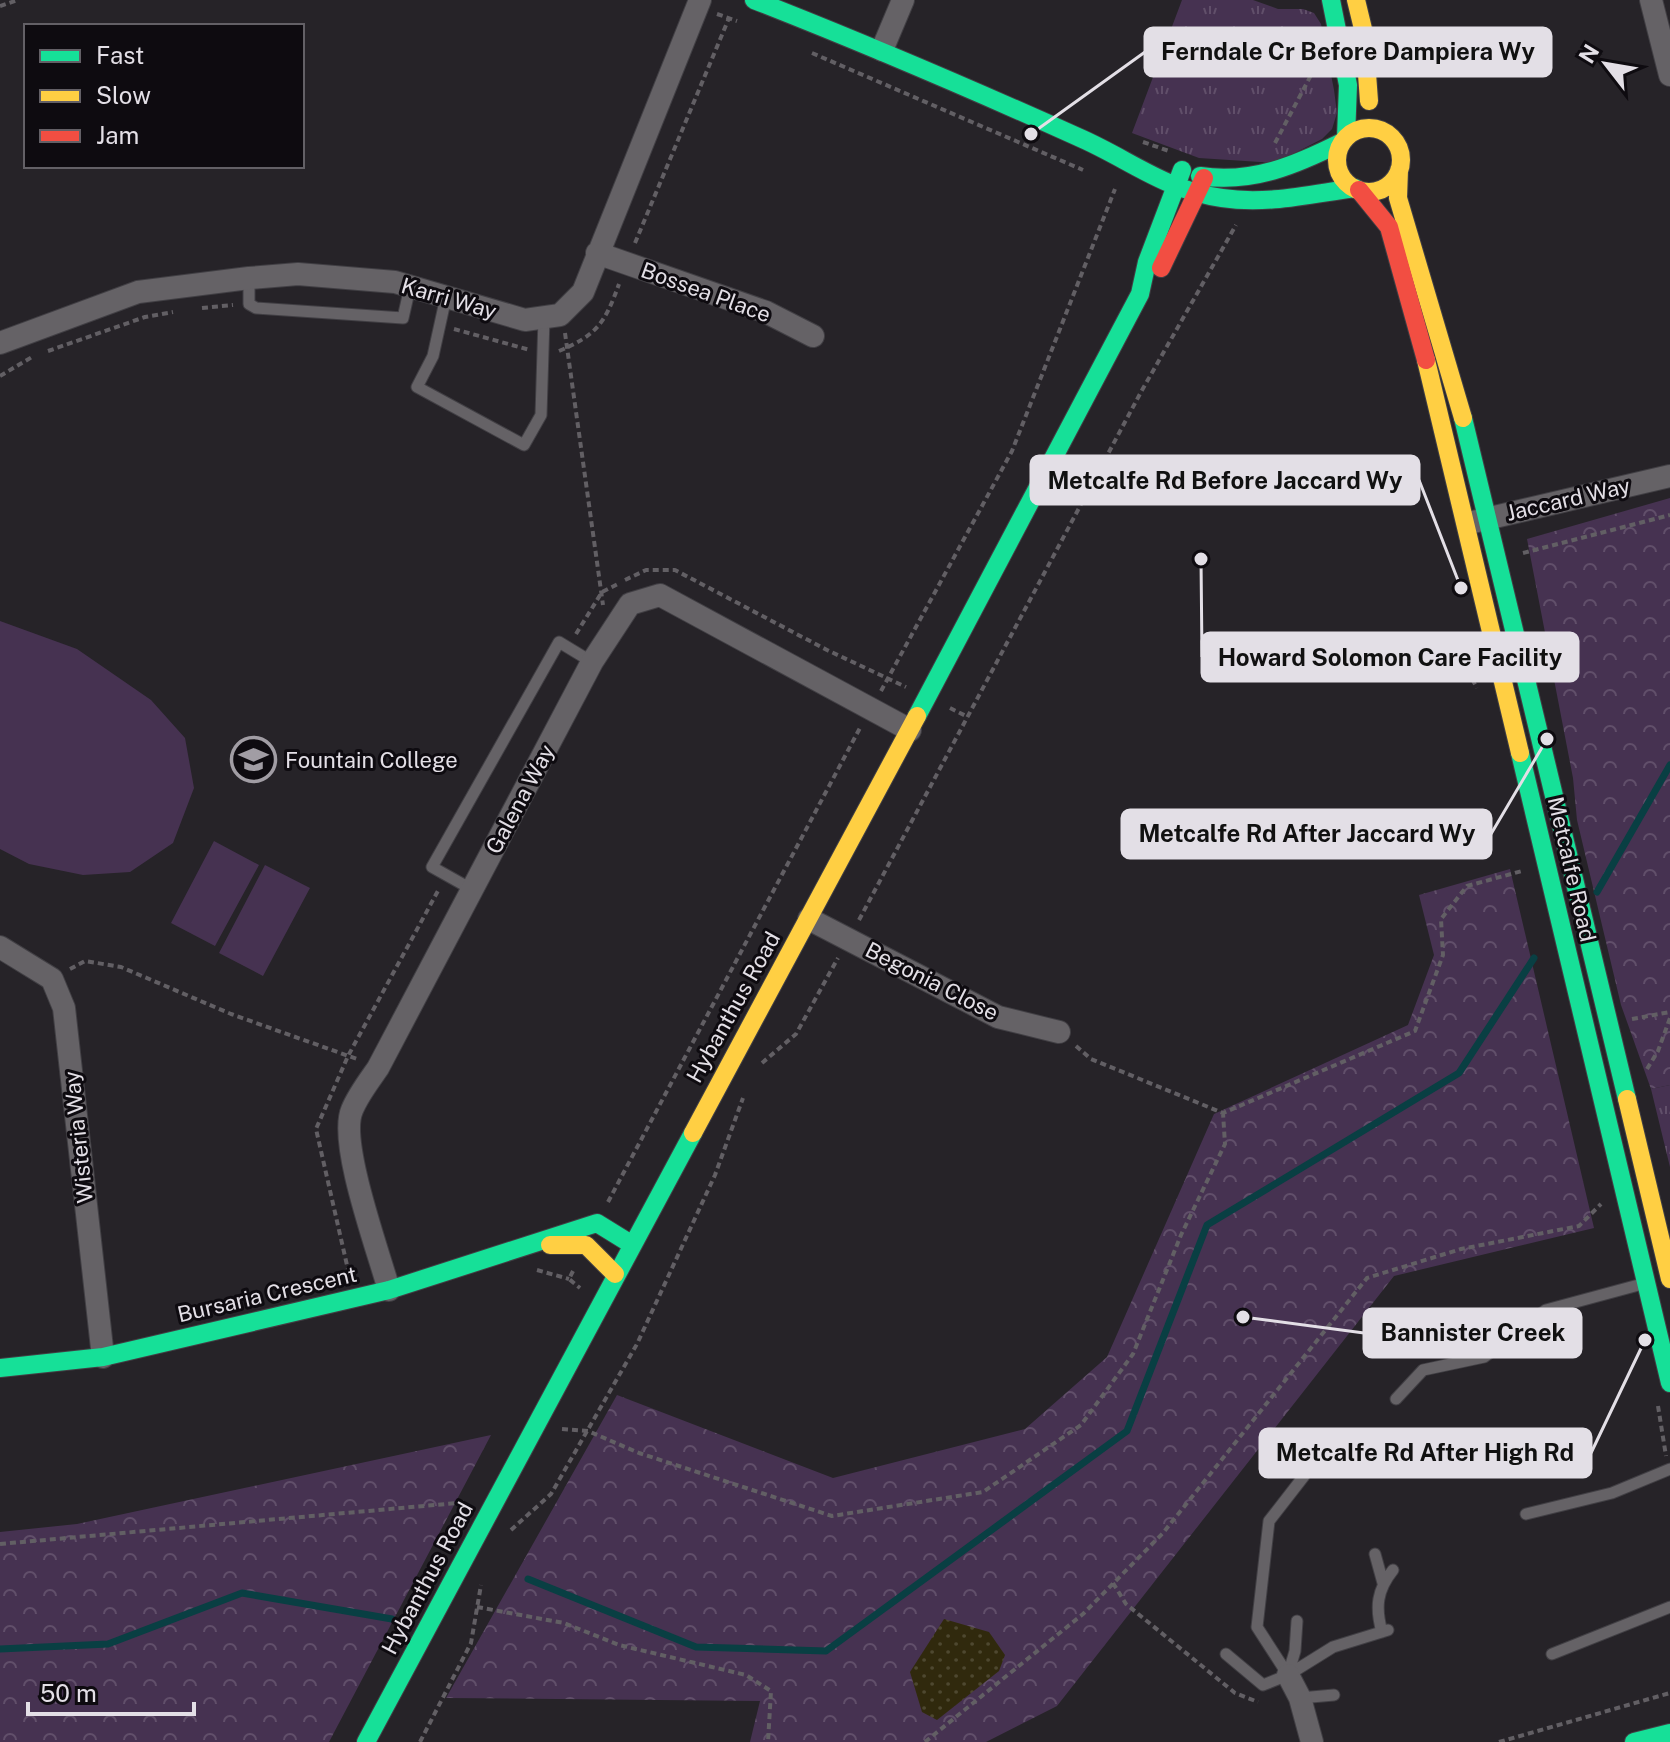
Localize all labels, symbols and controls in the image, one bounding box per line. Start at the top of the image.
legend [24,24,304,168]
north arrow [1566,24,1646,104]
callout: Ferndale Cr Before Dampiera Wy [1145,28,1551,76]
text: Ferndale Cr Before Dampiera Wy [1161,37,1535,65]
text: N [1573,40,1604,68]
text: Fast [96,41,144,69]
text: Slow [96,81,151,109]
text: Jam [96,121,139,149]
street label: Bossea Place [638,256,774,328]
street label: Karri Way [398,272,500,324]
callout: Metcalfe Rd Before Jaccard Wy [1031,456,1419,504]
text: Metcalfe Rd Before Jaccard Wy [1047,466,1403,494]
street label: Jaccard Way [1503,472,1633,526]
callout: Howard Solomon Care Facility [1202,633,1578,681]
text: Howard Solomon Care Facility [1218,643,1563,671]
school or university icon: Fountain College [230,736,278,784]
street label: Galena Way [480,740,560,858]
place label: Fountain College [285,747,458,773]
street label: Metcalfe Road [1543,794,1601,944]
callout: Metcalfe Rd After Jaccard Wy [1122,810,1491,858]
text: Metcalfe Rd After Jaccard Wy [1138,819,1476,847]
street label: Hybanthus Road [681,927,785,1087]
street label: Begonia Close [861,936,1003,1026]
street label: Wisteria Way [58,1069,98,1204]
street label: Bursaria Crescent [175,1261,359,1327]
callout: Bannister Creek [1364,1309,1581,1357]
text: Bannister Creek [1381,1318,1566,1346]
callout: Metcalfe Rd After High Rd [1260,1429,1591,1477]
text: Metcalfe Rd After High Rd [1276,1438,1574,1466]
street label: Hybanthus Road [376,1498,478,1658]
scale bar [28,1666,194,1716]
text: 50 m [40,1679,97,1707]

